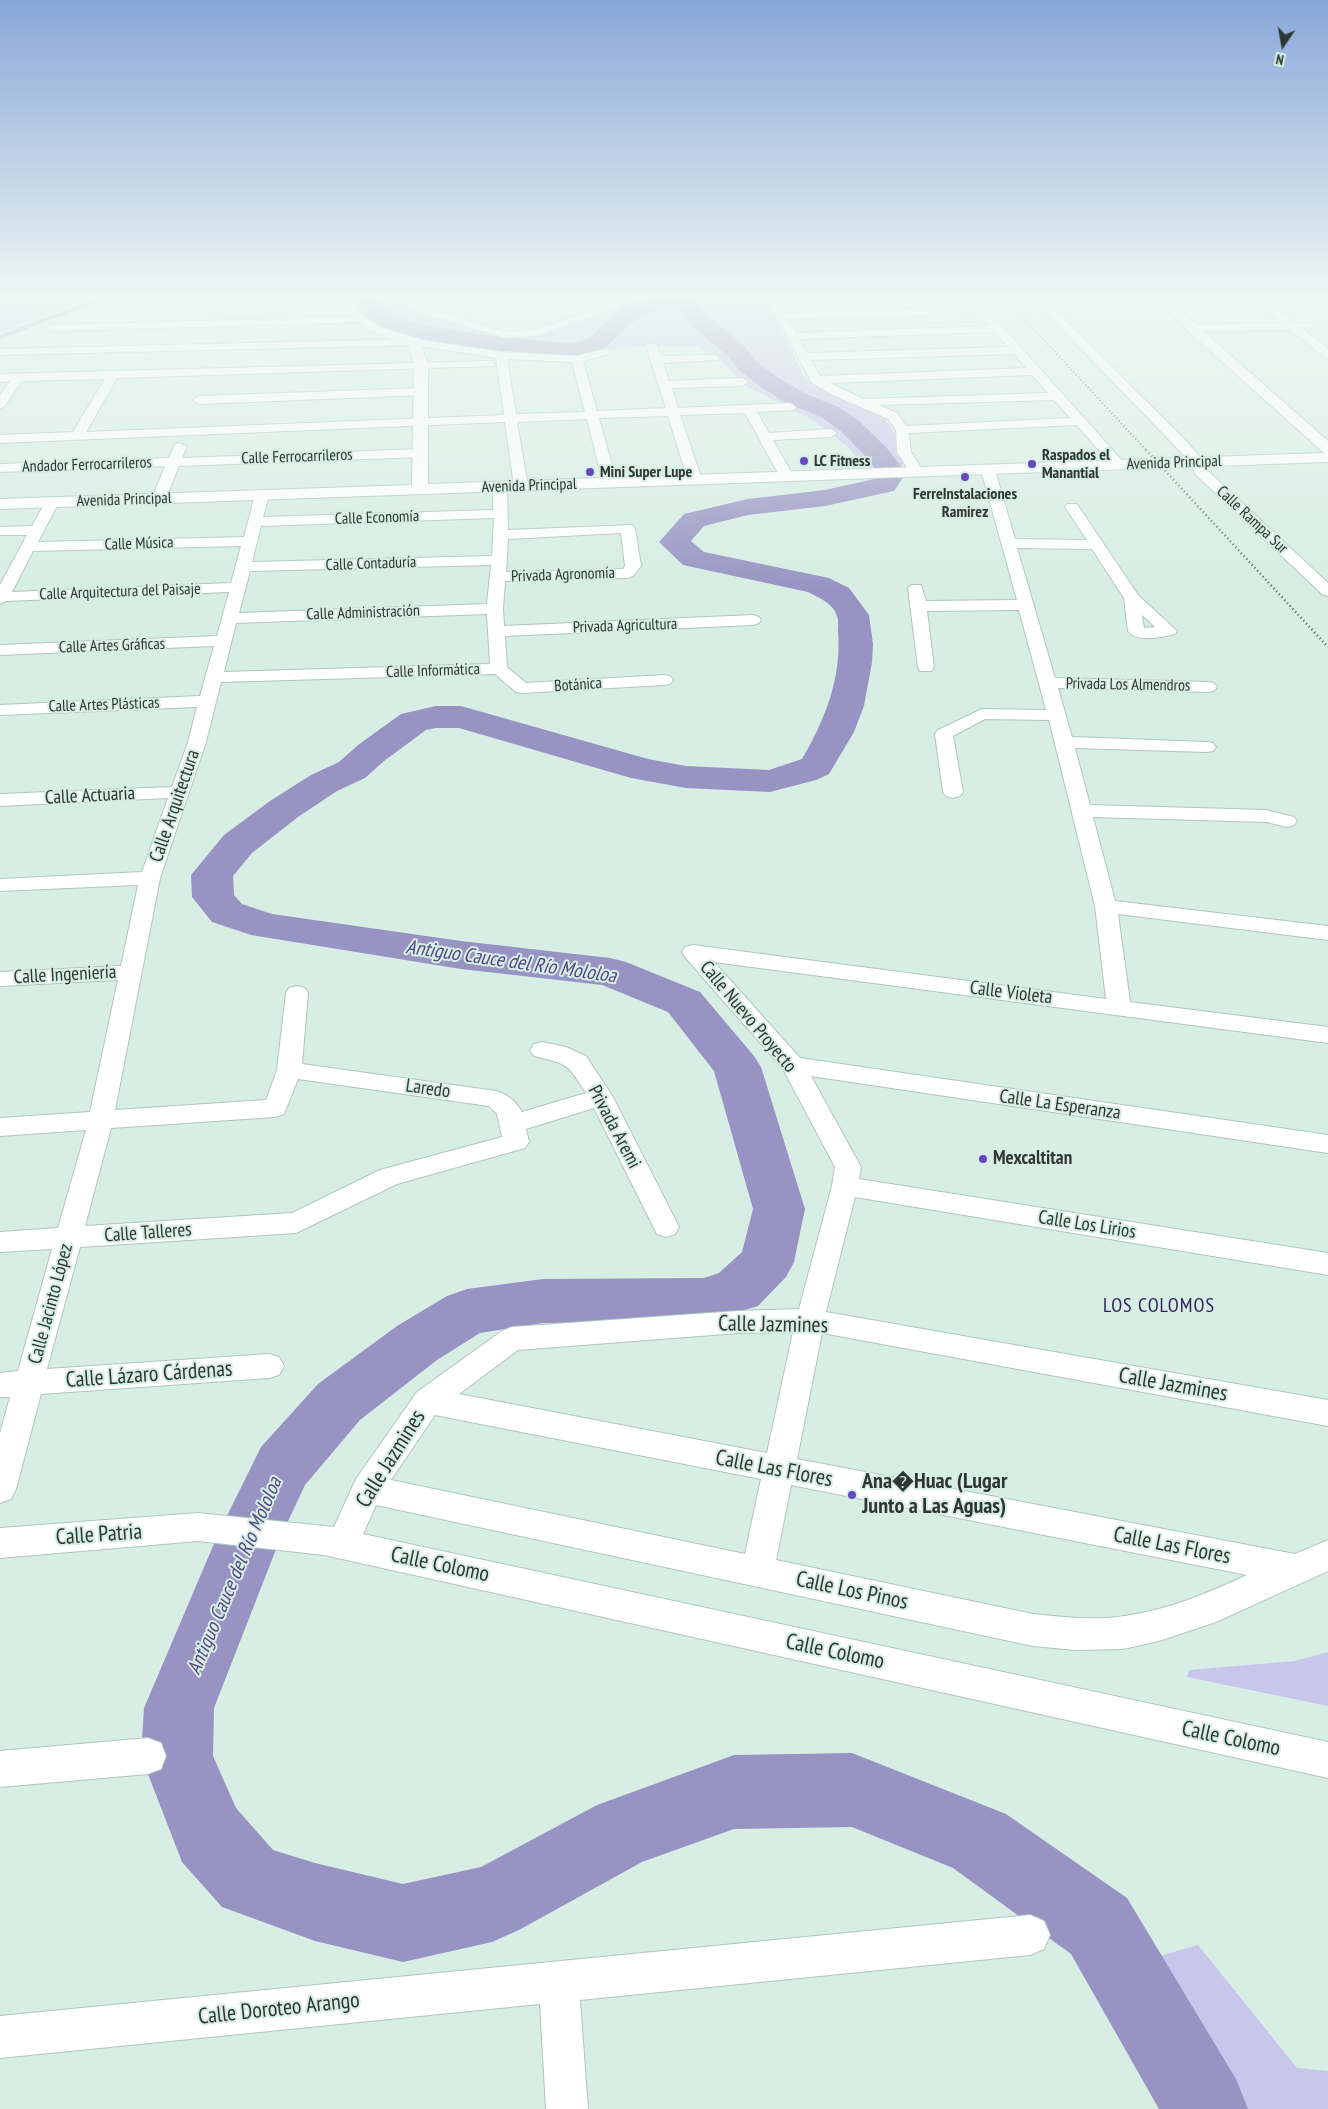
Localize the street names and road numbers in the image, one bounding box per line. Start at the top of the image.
street label: Calle Ferrocarrileros [241,445,353,469]
street label: Avenida Principal [1126,452,1222,474]
street label: Andador Ferrocarrileros [22,453,152,477]
street label: Avenida Principal [481,475,577,497]
street label: Calle Rampa Sur [1212,482,1292,558]
street label: Avenida Principal [76,489,172,511]
street label: Calle Economía [334,507,420,529]
street label: Calle Música [104,533,174,555]
street label: Calle Contaduría [325,553,417,575]
street label: Privada Agronomía [511,564,615,586]
street label: Calle Arquitectura del Paisaje [39,580,201,604]
street label: Calle Administración [306,601,420,625]
street label: Privada Agricultura [572,615,678,637]
street label: Calle Artes Gráficas [59,635,165,657]
street label: Calle Informática [386,660,480,682]
street label: Botánica [553,674,603,696]
street label: Privada Los Almendros [1066,674,1190,696]
street label: Calle Artes Plásticas [48,693,160,717]
street label: Calle Arquitectura [145,747,205,865]
street label: Calle Actuaria [44,782,136,810]
street label: Calle Nuevo Proyecto [695,957,801,1077]
street label: Calle Ingeniería [13,961,117,989]
street label: Calle Violeta [968,977,1054,1009]
street label: Laredo [404,1075,452,1103]
street label: Privada Aremi [583,1082,645,1172]
street label: Calle La Esperanza [998,1085,1122,1125]
street label: Calle Los Lirios [1037,1206,1137,1244]
street label: Calle Talleres [104,1219,192,1247]
street label: Calle Jacinto López [24,1241,78,1367]
street label: Calle Jazmines [718,1311,828,1339]
street label: Calle Lázaro Cárdenas [65,1356,233,1394]
street label: Calle Jazmines [1117,1362,1229,1408]
street label: Calle Jazmines [351,1405,431,1513]
street label: Calle Las Flores [713,1445,835,1493]
street label: Calle Patria [55,1519,143,1551]
street label: Calle Las Flores [1111,1522,1233,1570]
street label: Calle Colomo [388,1542,492,1588]
street label: Calle Los Pinos [794,1566,910,1616]
street label: Calle Colomo [783,1629,887,1675]
street label: Calle Colomo [1179,1716,1283,1762]
street label: Calle Doroteo Arango [197,1987,361,2031]

